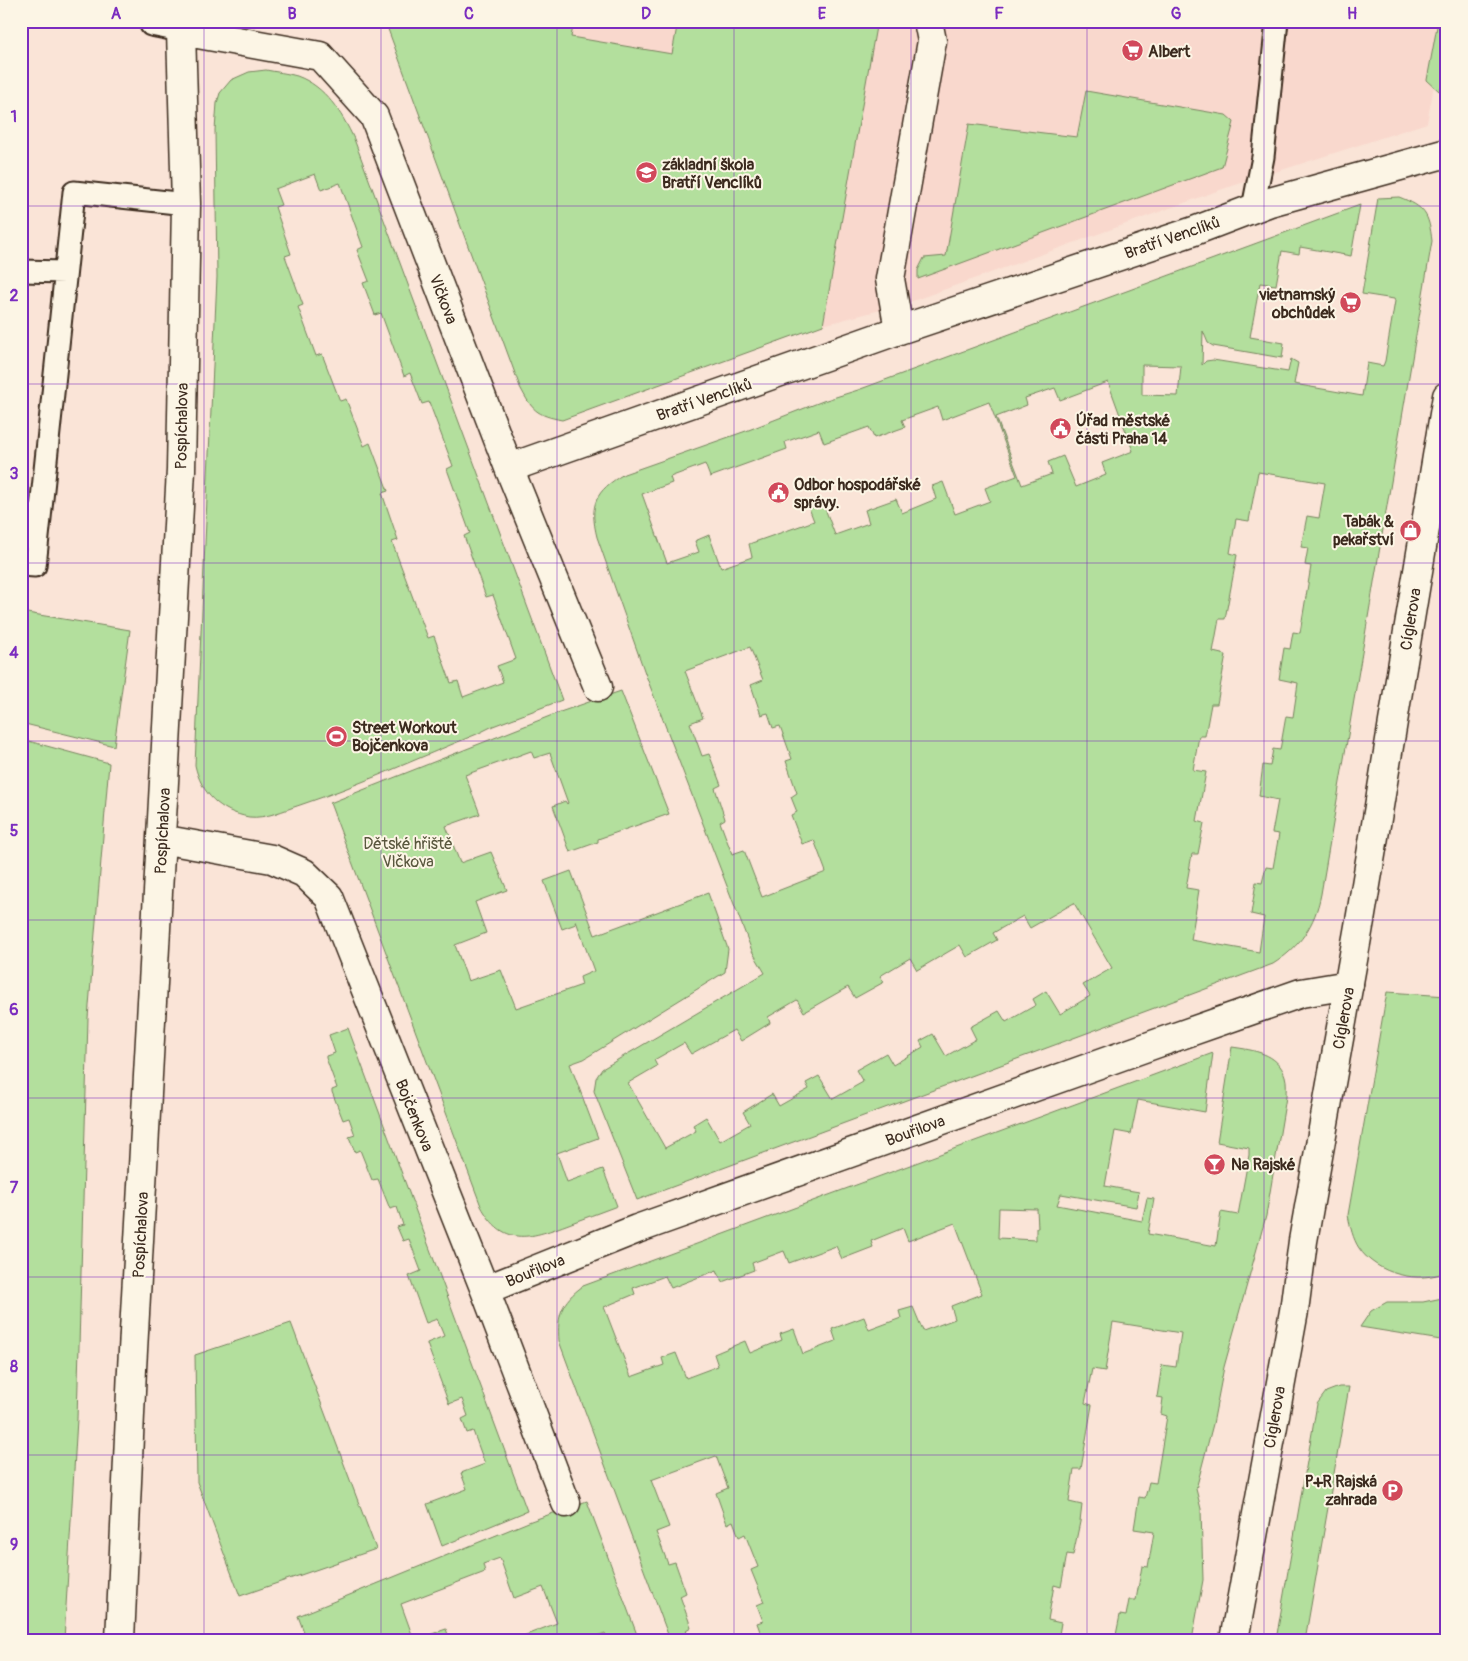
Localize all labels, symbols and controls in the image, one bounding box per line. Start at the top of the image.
text: A [111,4,122,24]
text: B [287,4,297,24]
text: C [464,4,474,24]
text: D [641,4,651,24]
text: E [818,4,827,24]
text: F [994,4,1004,24]
text: G [1171,4,1182,24]
text: H [1347,4,1357,24]
supermarket icon: Albert [1120,39,1144,63]
place label: Albert [1148,42,1191,62]
text: 1 [11,107,17,127]
place label: základní škola Bratří Venclíků [662,155,762,193]
school or university icon: základní škola Bratří Venclíků [634,161,658,185]
street label: Bratří Venclíků [1122,212,1223,264]
street label: Vlčkova [424,272,462,327]
place label: vietnamský obchůdek [1258,285,1335,323]
text: 2 [10,286,19,306]
supermarket icon: vietnamský obchůdek [1339,291,1363,315]
street label: Bratří Venclíků [654,374,755,426]
street label: Pospíchalova [171,382,193,470]
place label: Úřad městské části Praha 14 [1075,411,1171,449]
public building icon: Úřad městské části Praha 14 [1048,417,1072,441]
text: 3 [10,464,19,484]
place label: Odbor hospodářské správy. [794,475,921,513]
public building icon: Odbor hospodářské správy. [766,481,790,505]
place label: Tabák & pekařství [1333,512,1395,550]
shop icon: Tabák & pekařství [1398,518,1422,542]
street label: Cíglerova [1396,587,1426,652]
text: 4 [9,643,19,663]
place label: Street Workout Bojčenkova [352,718,457,756]
sports icon: Street Workout Bojčenkova [324,724,348,748]
street label: Pospíchalova [151,787,175,875]
text: 5 [10,821,19,841]
park label: Dětské hřiště Vlčkova [363,834,453,872]
street label: Cíglerova [1329,986,1359,1051]
text: 6 [9,1000,19,1020]
street label: Bojčenkova [391,1076,438,1154]
street label: Bouřilova [883,1111,948,1151]
bar icon: Na Rajské [1203,1152,1227,1176]
place label: Na Rajské [1231,1155,1296,1175]
text: 7 [10,1178,19,1198]
street label: Pospíchalova [129,1191,153,1279]
street label: Bouřilova [503,1250,568,1292]
text: 8 [10,1357,18,1377]
street label: Cíglerova [1260,1385,1290,1450]
place label: P+R Rajská zahrada [1305,1472,1378,1510]
parking icon: P+R Rajská zahrada [1381,1478,1405,1502]
text: 9 [10,1535,18,1555]

